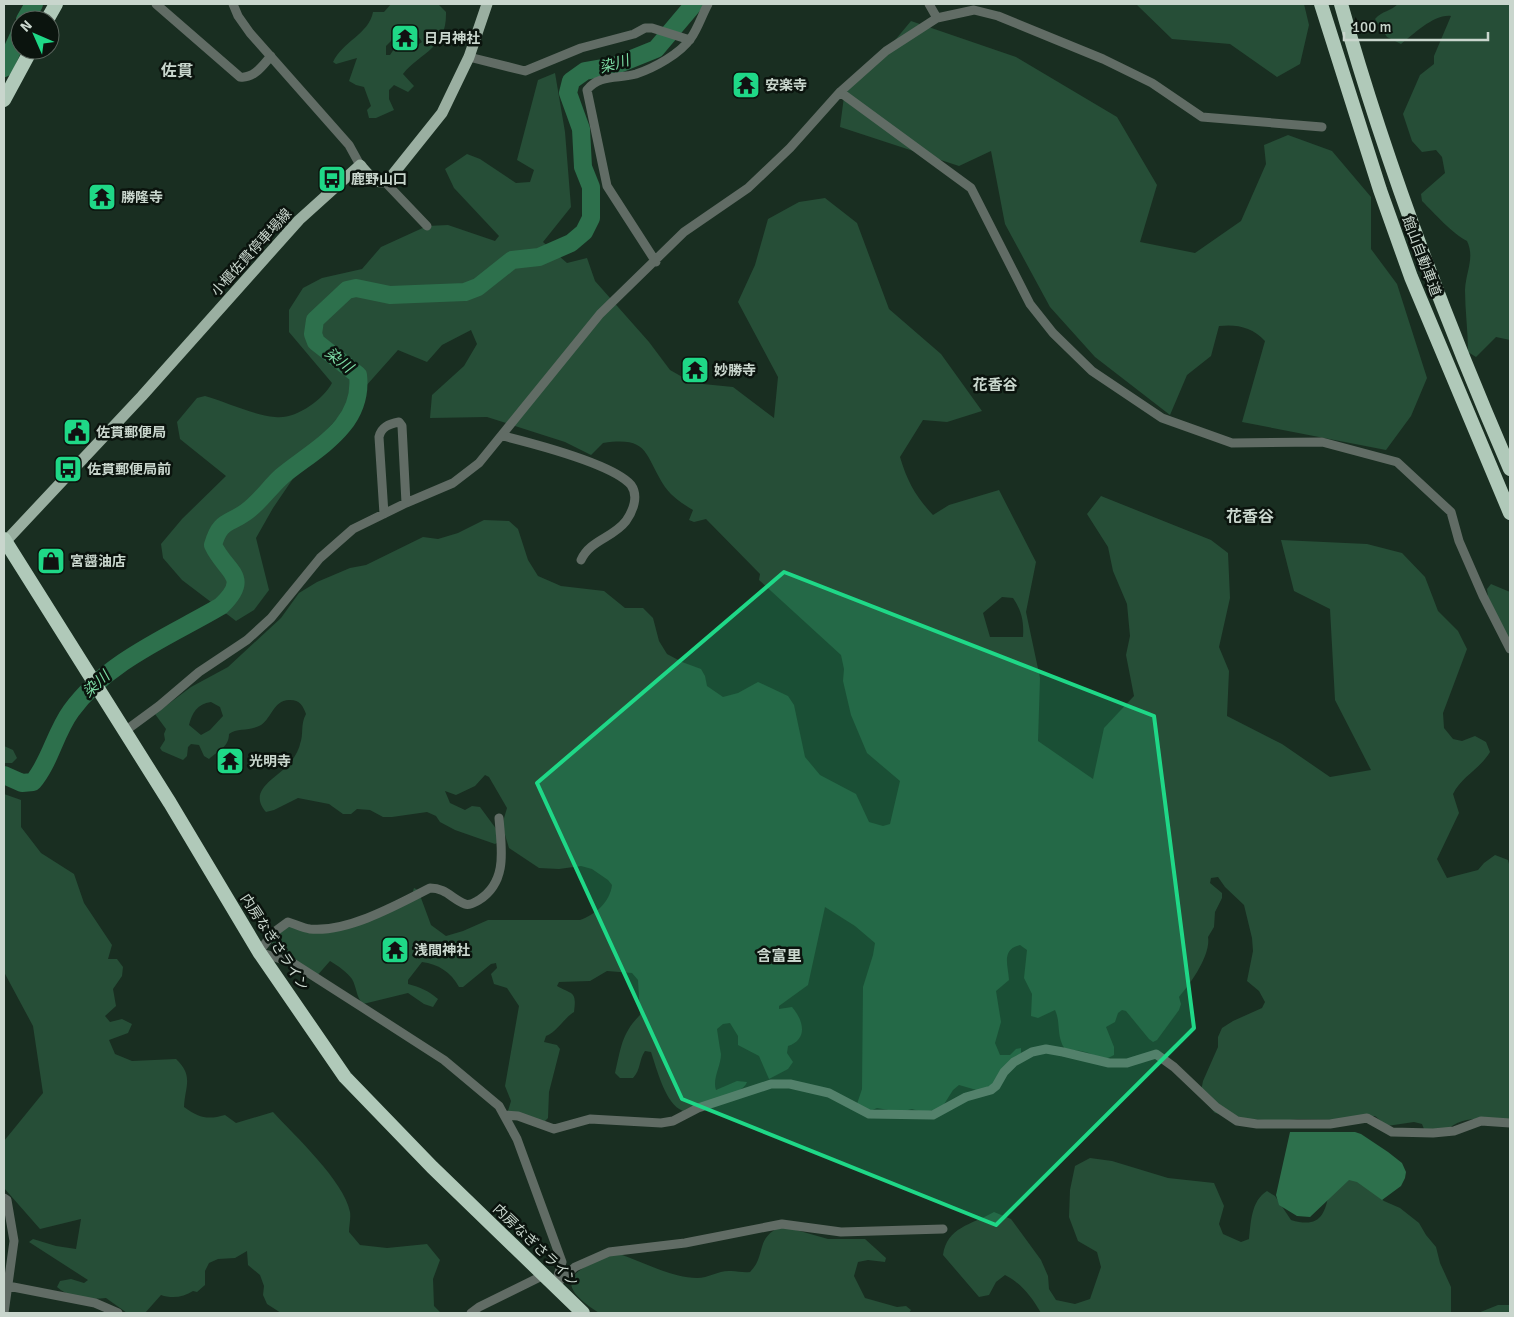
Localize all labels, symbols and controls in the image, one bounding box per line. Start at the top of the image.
north arrow [10,10,60,60]
scale bar [1344,10,1488,42]
text: N [17,17,36,36]
text: 100 m [1352,18,1392,36]
temple icon: 日月神社 [390,23,420,53]
place label: 日月神社 [424,30,480,47]
water label: 染川 [597,51,633,77]
district label: 佐貫 [160,61,193,81]
temple icon: 安楽寺 [731,70,761,100]
place label: 安楽寺 [765,77,807,94]
bus stop icon: 鹿野山口 [317,164,347,194]
place label: 鹿野山口 [351,171,407,188]
temple icon: 勝隆寺 [87,182,117,212]
place label: 勝隆寺 [121,189,163,206]
street label: 小櫃佐貫停車場線 [208,205,295,300]
street label: 館山自動車道 [1399,214,1445,298]
water label: 染川 [322,344,358,378]
temple icon: 妙勝寺 [680,355,710,385]
place label: 妙勝寺 [714,362,756,379]
district label: 花香谷 [972,376,1018,394]
public building icon: 佐貫郵便局 [62,417,92,447]
place label: 佐貫郵便局 [96,424,166,441]
bus stop icon: 佐貫郵便局前 [53,454,83,484]
place label: 佐貫郵便局前 [87,461,171,478]
district label: 花香谷 [1226,507,1274,527]
shop icon: 宮醤油店 [36,546,66,576]
place label: 宮醤油店 [70,553,126,570]
water label: 染川 [79,666,115,701]
temple icon: 光明寺 [215,746,245,776]
place label: 光明寺 [249,753,291,770]
street label: 内房なぎさライン [237,891,312,994]
temple icon: 浅間神社 [380,935,410,965]
place label: 浅間神社 [414,942,470,959]
district label: 含富里 [756,947,802,965]
street label: 内房なぎさライン [489,1200,582,1290]

